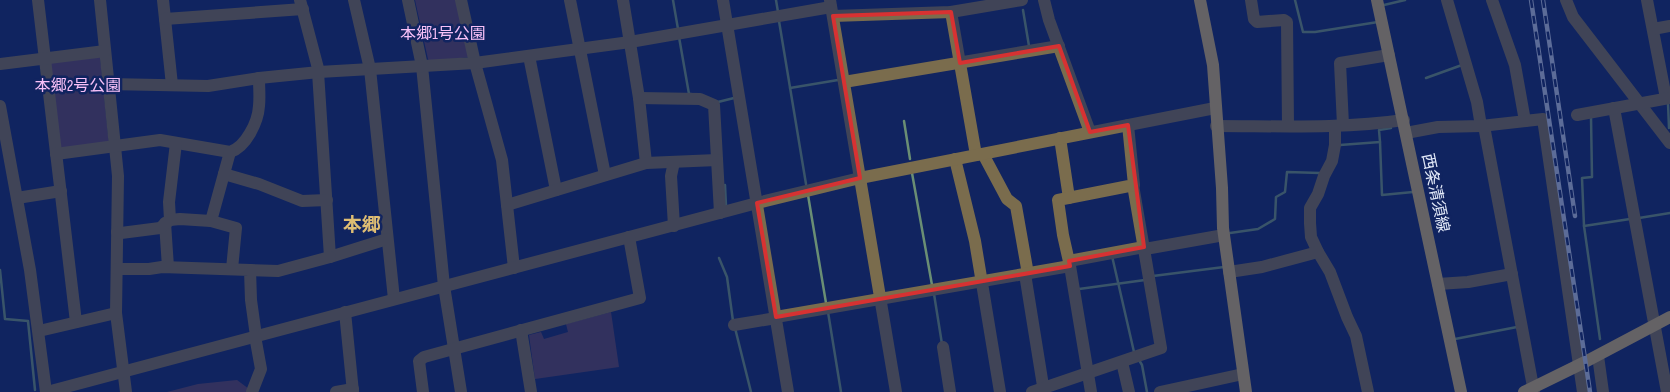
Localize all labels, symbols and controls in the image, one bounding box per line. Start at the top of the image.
park label: 本郷1号公園 [400,25,486,44]
park label: 本郷2号公園 [35,77,121,96]
street label: 西条清須線 [1417,152,1453,234]
district label: 本郷 [343,214,381,237]

